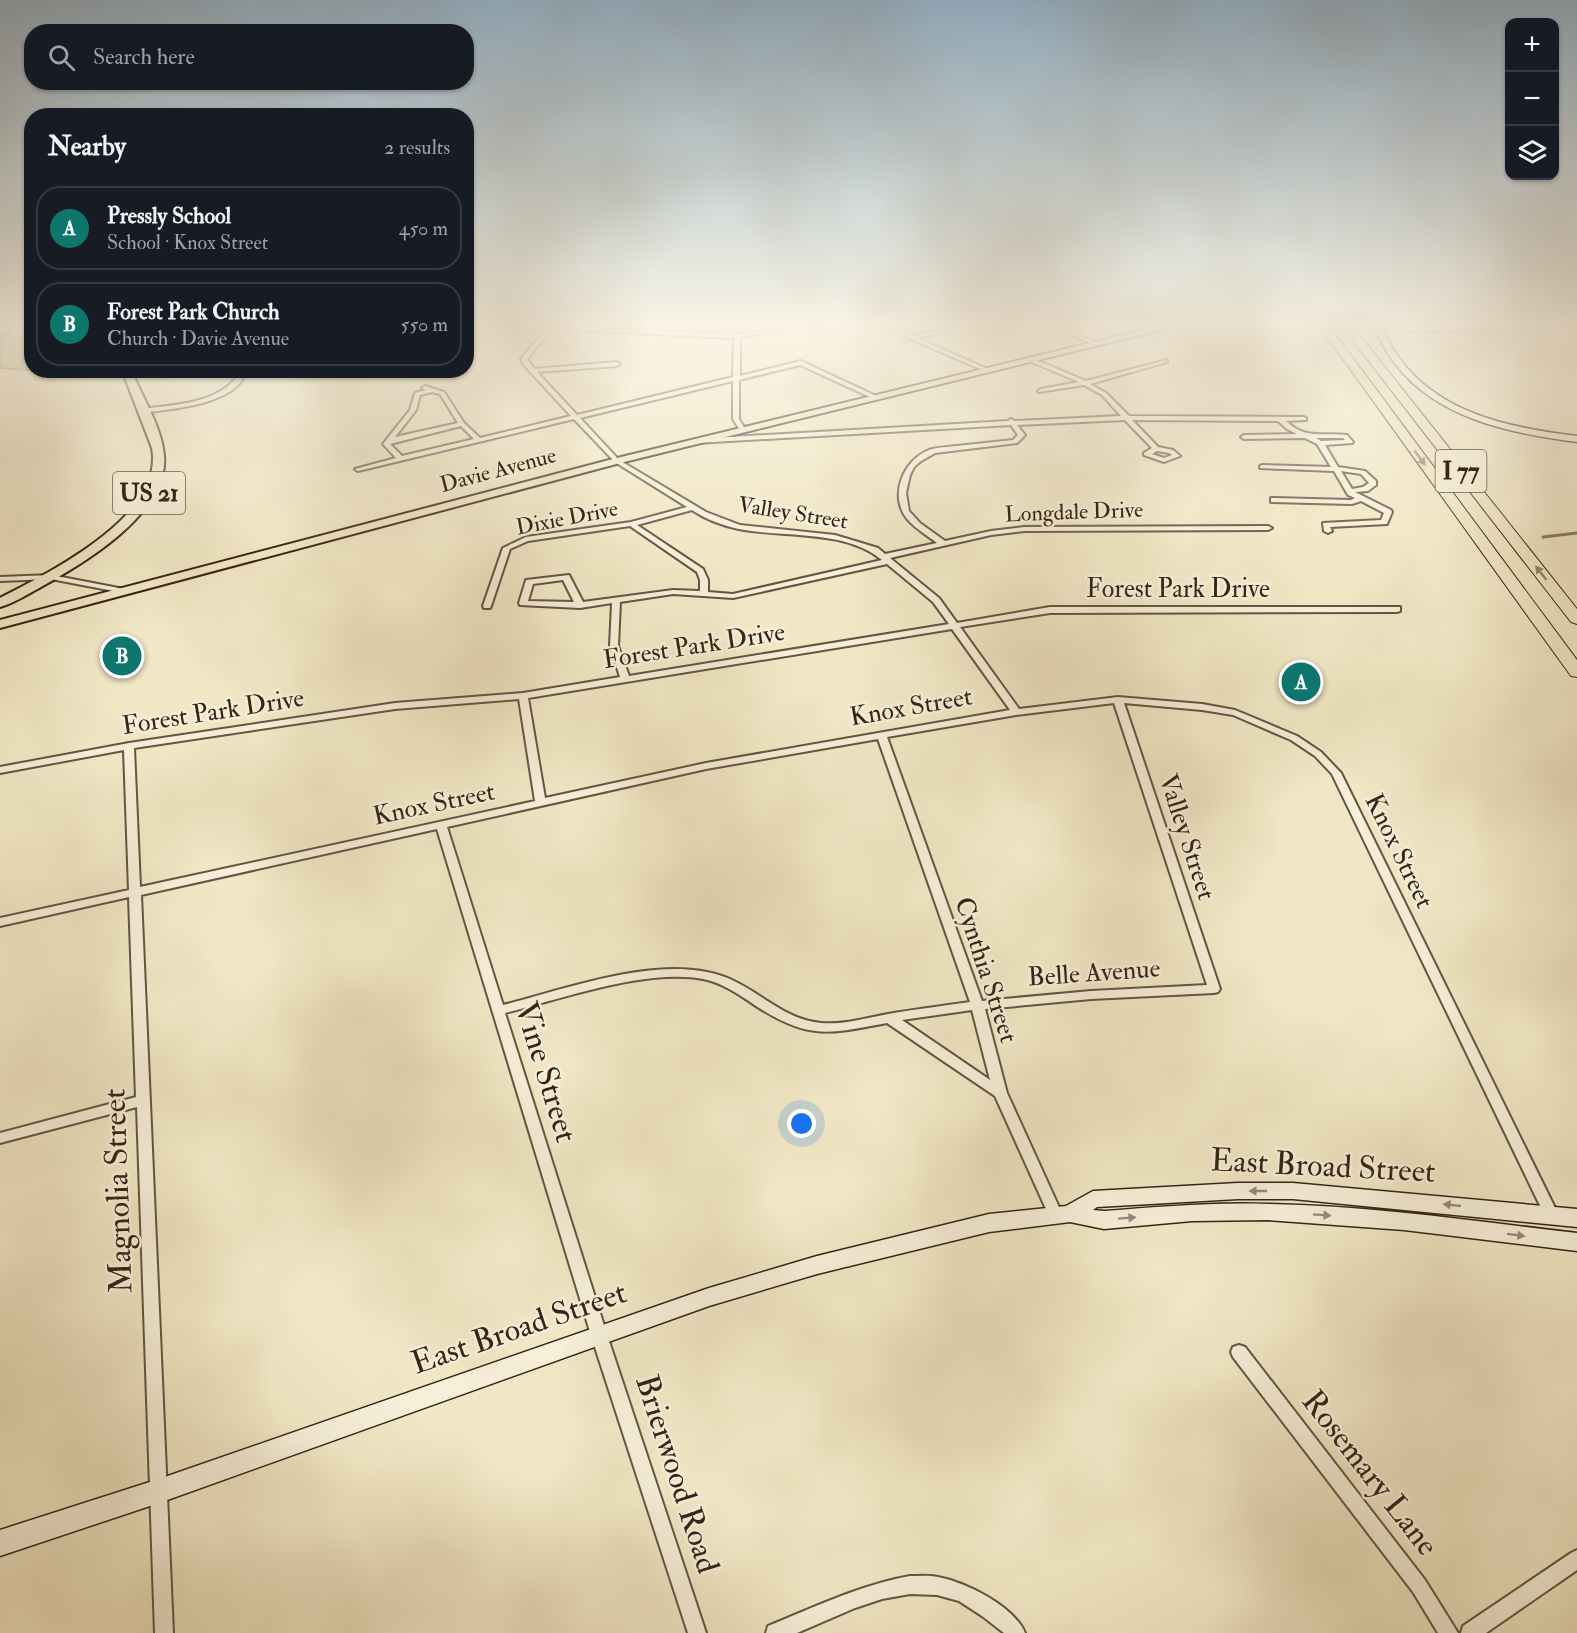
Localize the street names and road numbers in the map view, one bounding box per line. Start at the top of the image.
street label: Davie Avenue [437,441,559,499]
road number: I 77 [1436,450,1486,492]
road number: US 21 [113,472,185,514]
street label: Valley Street [736,491,850,535]
street label: Dixie Drive [514,494,620,542]
street label: Longdale Drive [1004,496,1144,528]
street label: Forest Park Drive [1086,573,1270,605]
street label: Forest Park Drive [601,616,787,676]
street label: Knox Street [847,681,975,733]
street label: Forest Park Drive [120,682,306,742]
street label: Valley Street [1152,770,1222,904]
street label: Knox Street [370,776,498,832]
street label: Knox Street [1358,788,1440,914]
street label: Cynthia Street [947,893,1025,1047]
street label: Belle Avenue [1027,952,1161,994]
street label: Vine Street [506,997,586,1147]
street label: Magnolia Street [94,1088,142,1294]
street label: East Broad Street [1210,1140,1436,1192]
street label: East Broad Street [406,1272,632,1384]
street label: Brierwood Road [626,1370,728,1578]
street label: Rosemary Lane [1293,1382,1447,1564]

